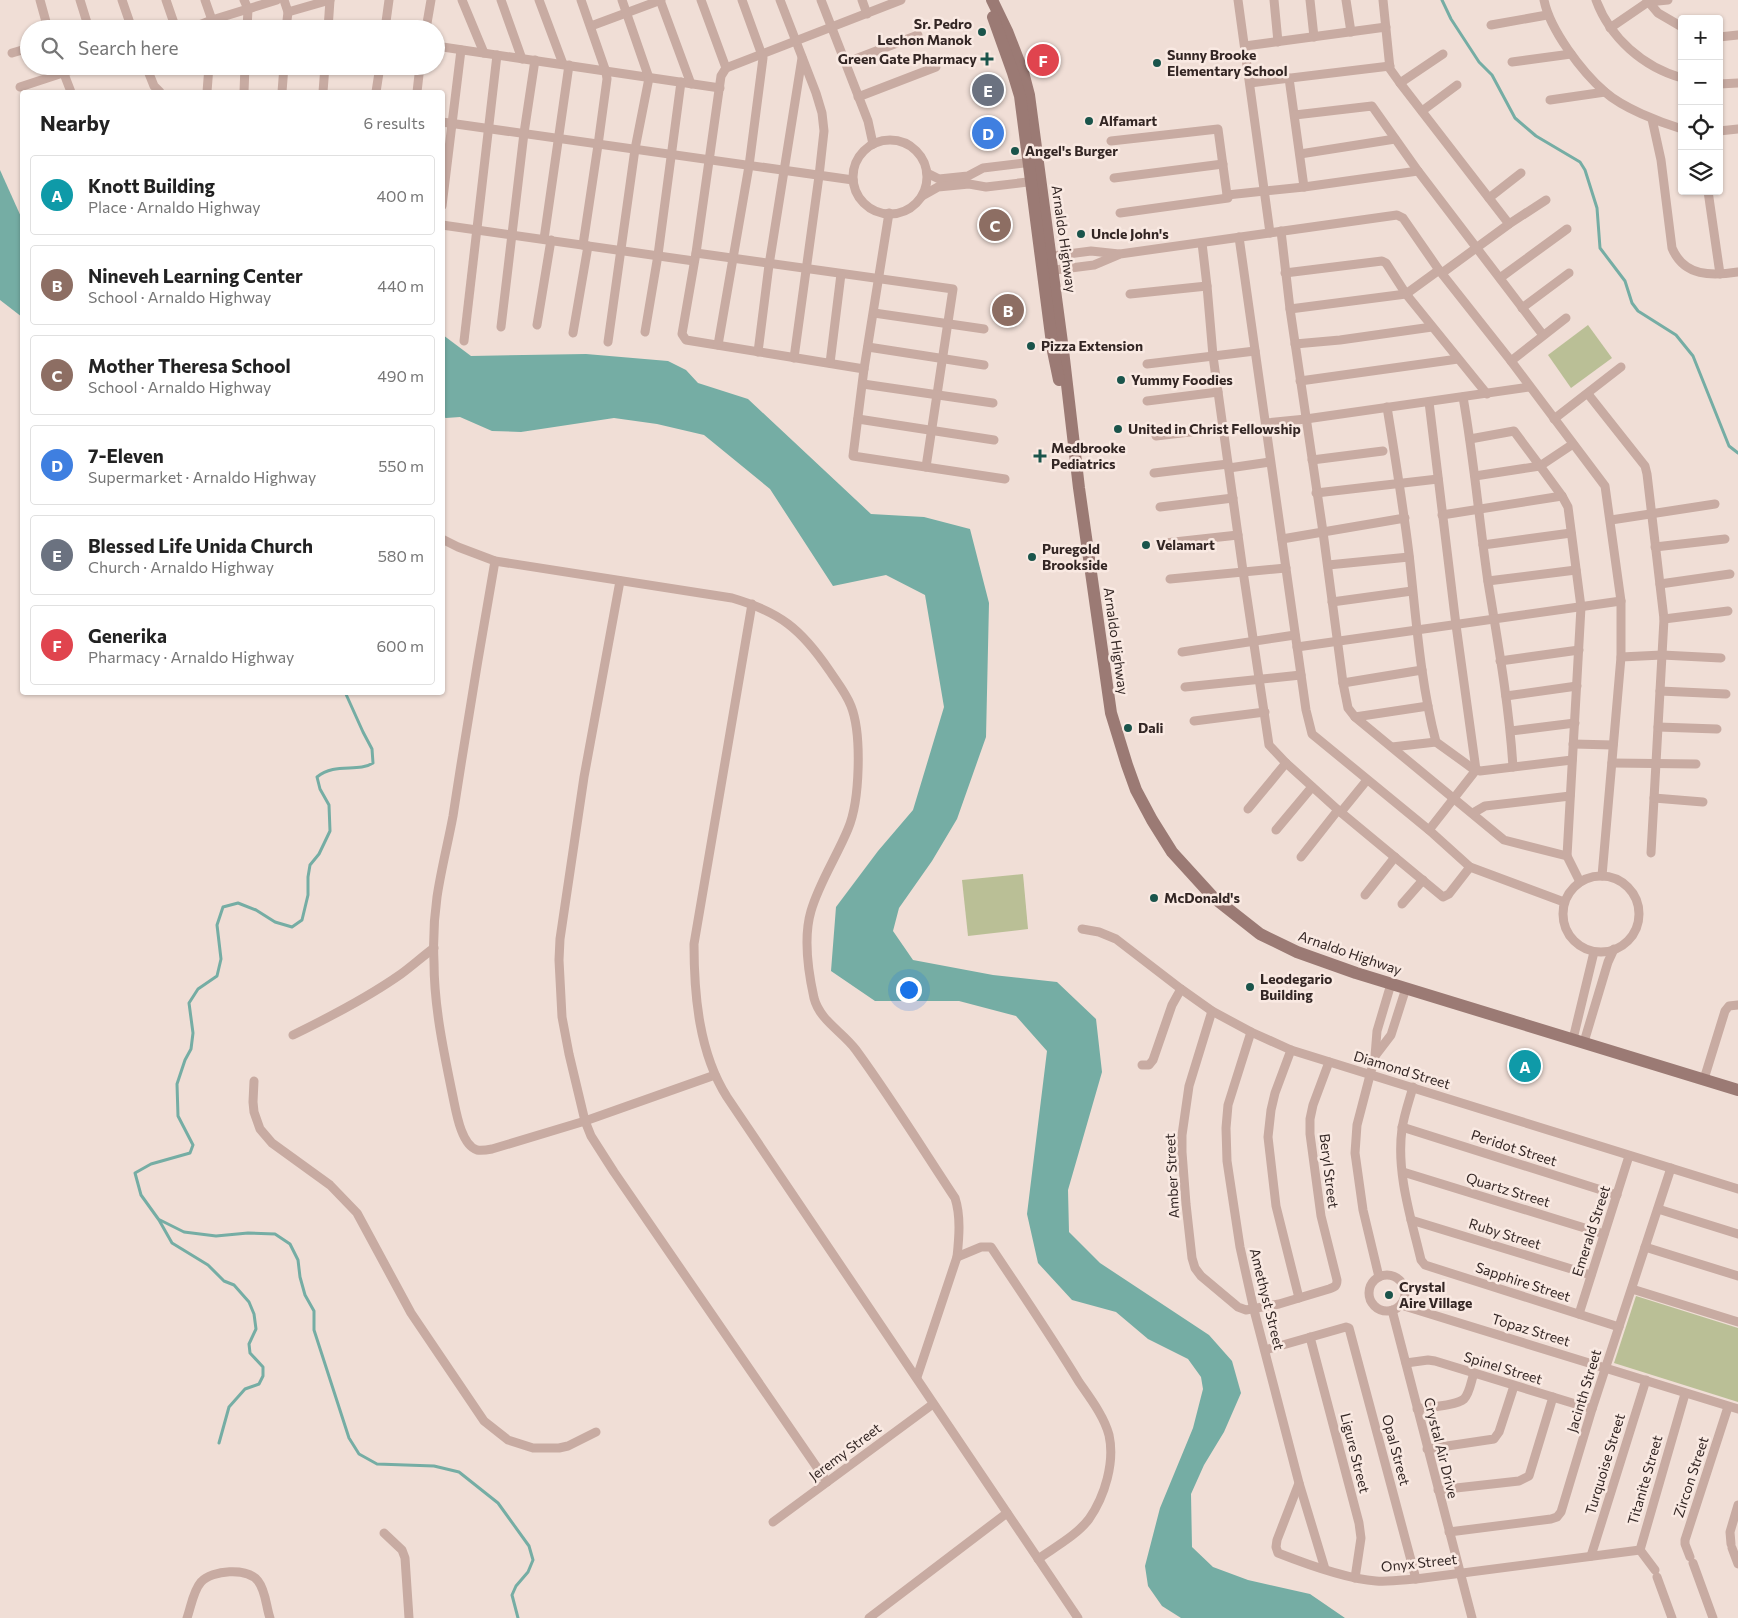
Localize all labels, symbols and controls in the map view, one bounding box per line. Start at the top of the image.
place label: Sr. Pedro Lechon Manok [877,15,972,48]
map controls [1678,15,1723,195]
button: + [1678,15,1723,60]
search box [20,20,445,75]
marker: Sr. Pedro Lechon Manok [976,26,988,38]
icon: search [38,34,66,62]
text: Search here [78,36,178,59]
pin: F [1027,41,1059,79]
place label: Sunny Brooke Elementary School [1167,46,1287,79]
place label: Green Gate Pharmacy [838,50,977,67]
marker: Green Gate Pharmacy [981,53,993,65]
marker: Sunny Brooke Elementary School [1151,57,1163,69]
button: − [1678,60,1723,105]
pin: E [972,71,1004,109]
button: locate [1678,105,1723,150]
text: Nearby [40,110,110,135]
place label: Alfamart [1099,112,1157,129]
text: 6 results [364,113,425,132]
pin: D [972,114,1004,152]
marker: Alfamart [1083,115,1095,127]
place label: Angel's Burger [1025,142,1118,159]
marker: Angel's Burger [1009,145,1021,157]
button: layers [1678,150,1723,195]
text: Knott Building [88,174,215,197]
street label: Arnaldo Highway [1049,184,1080,294]
text: A [51,186,63,205]
text: 400 m [376,186,424,205]
text: Place · Arnaldo Highway [88,197,261,216]
pin: C [979,206,1011,244]
place label: Uncle John's [1091,225,1169,242]
marker: Uncle John's [1075,228,1087,240]
text: Nineveh Learning Center [88,264,303,287]
text: B [52,276,62,295]
text: 440 m [377,276,424,295]
text: School · Arnaldo Highway [88,287,271,306]
pin: B [992,291,1024,329]
place label: Pizza Extension [1041,337,1143,354]
marker: Pizza Extension [1025,340,1037,352]
text: Mother Theresa School [88,354,291,377]
text: C [52,366,62,385]
text: 490 m [377,366,424,385]
place label: Yummy Foodies [1131,371,1233,388]
marker: Yummy Foodies [1115,374,1127,386]
text: School · Arnaldo Highway [88,377,271,396]
place label: United in Christ Fellowship [1128,420,1301,437]
marker: United in Christ Fellowship [1112,423,1124,435]
place label: Medbrooke Pediatrics [1051,439,1126,472]
text: 7-Eleven [88,444,164,467]
marker: Medbrooke Pediatrics [1033,449,1047,463]
text: D [51,456,63,475]
text: 550 m [378,456,424,475]
text: Supermarket · Arnaldo Highway [88,467,316,486]
text: Blessed Life Unida Church [88,534,313,557]
place label: Velamart [1156,536,1215,553]
marker: Velamart [1140,539,1152,551]
place label: Puregold Brookside [1042,540,1108,573]
text: E [52,546,62,565]
text: 580 m [378,546,424,565]
marker: Puregold Brookside [1026,551,1038,563]
text: Church · Arnaldo Highway [88,557,274,576]
street label: Arnaldo Highway [1101,586,1132,696]
text: Generika [88,624,167,647]
text: F [52,636,62,655]
text: 600 m [376,636,424,655]
text: Pharmacy · Arnaldo Highway [88,647,294,666]
place label: Dali [1138,719,1163,736]
marker: Dali [1122,722,1134,734]
place label: McDonald's [1164,889,1240,906]
marker: McDonald's [1148,892,1160,904]
street label: Arnaldo Highway [1296,927,1404,978]
place label: Leodegario Building [1260,970,1332,1003]
your location [896,977,922,1003]
marker: Leodegario Building [1244,981,1256,993]
street label: Diamond Street [1352,1047,1453,1092]
pin: A [1509,1047,1541,1085]
street label: Peridot Street [1469,1126,1560,1170]
street label: Amber Street [1161,1133,1182,1219]
street label: Beryl Street [1316,1133,1343,1209]
street label: Quartz Street [1464,1169,1553,1210]
street label: Emerald Street [1568,1183,1613,1278]
street label: Ruby Street [1467,1214,1544,1253]
street label: Amethyst Street [1247,1246,1288,1352]
street label: Sapphire Street [1474,1258,1573,1305]
place label: Crystal Aire Village [1399,1278,1472,1311]
marker: Crystal Aire Village [1383,1289,1395,1301]
street label: Topaz Street [1490,1310,1573,1350]
street label: Jacinth Street [1563,1347,1604,1434]
street label: Spinel Street [1462,1348,1545,1388]
street label: Crystal Air Drive [1421,1396,1462,1500]
street label: Ligure Street [1337,1411,1374,1495]
street label: Turquoise Street [1581,1411,1628,1517]
street label: Opal Street [1379,1412,1414,1487]
street label: Jeremy Street [805,1419,884,1484]
street label: Titanite Street [1624,1433,1666,1527]
street label: Zircon Street [1669,1434,1712,1519]
street label: Onyx Street [1380,1550,1458,1575]

